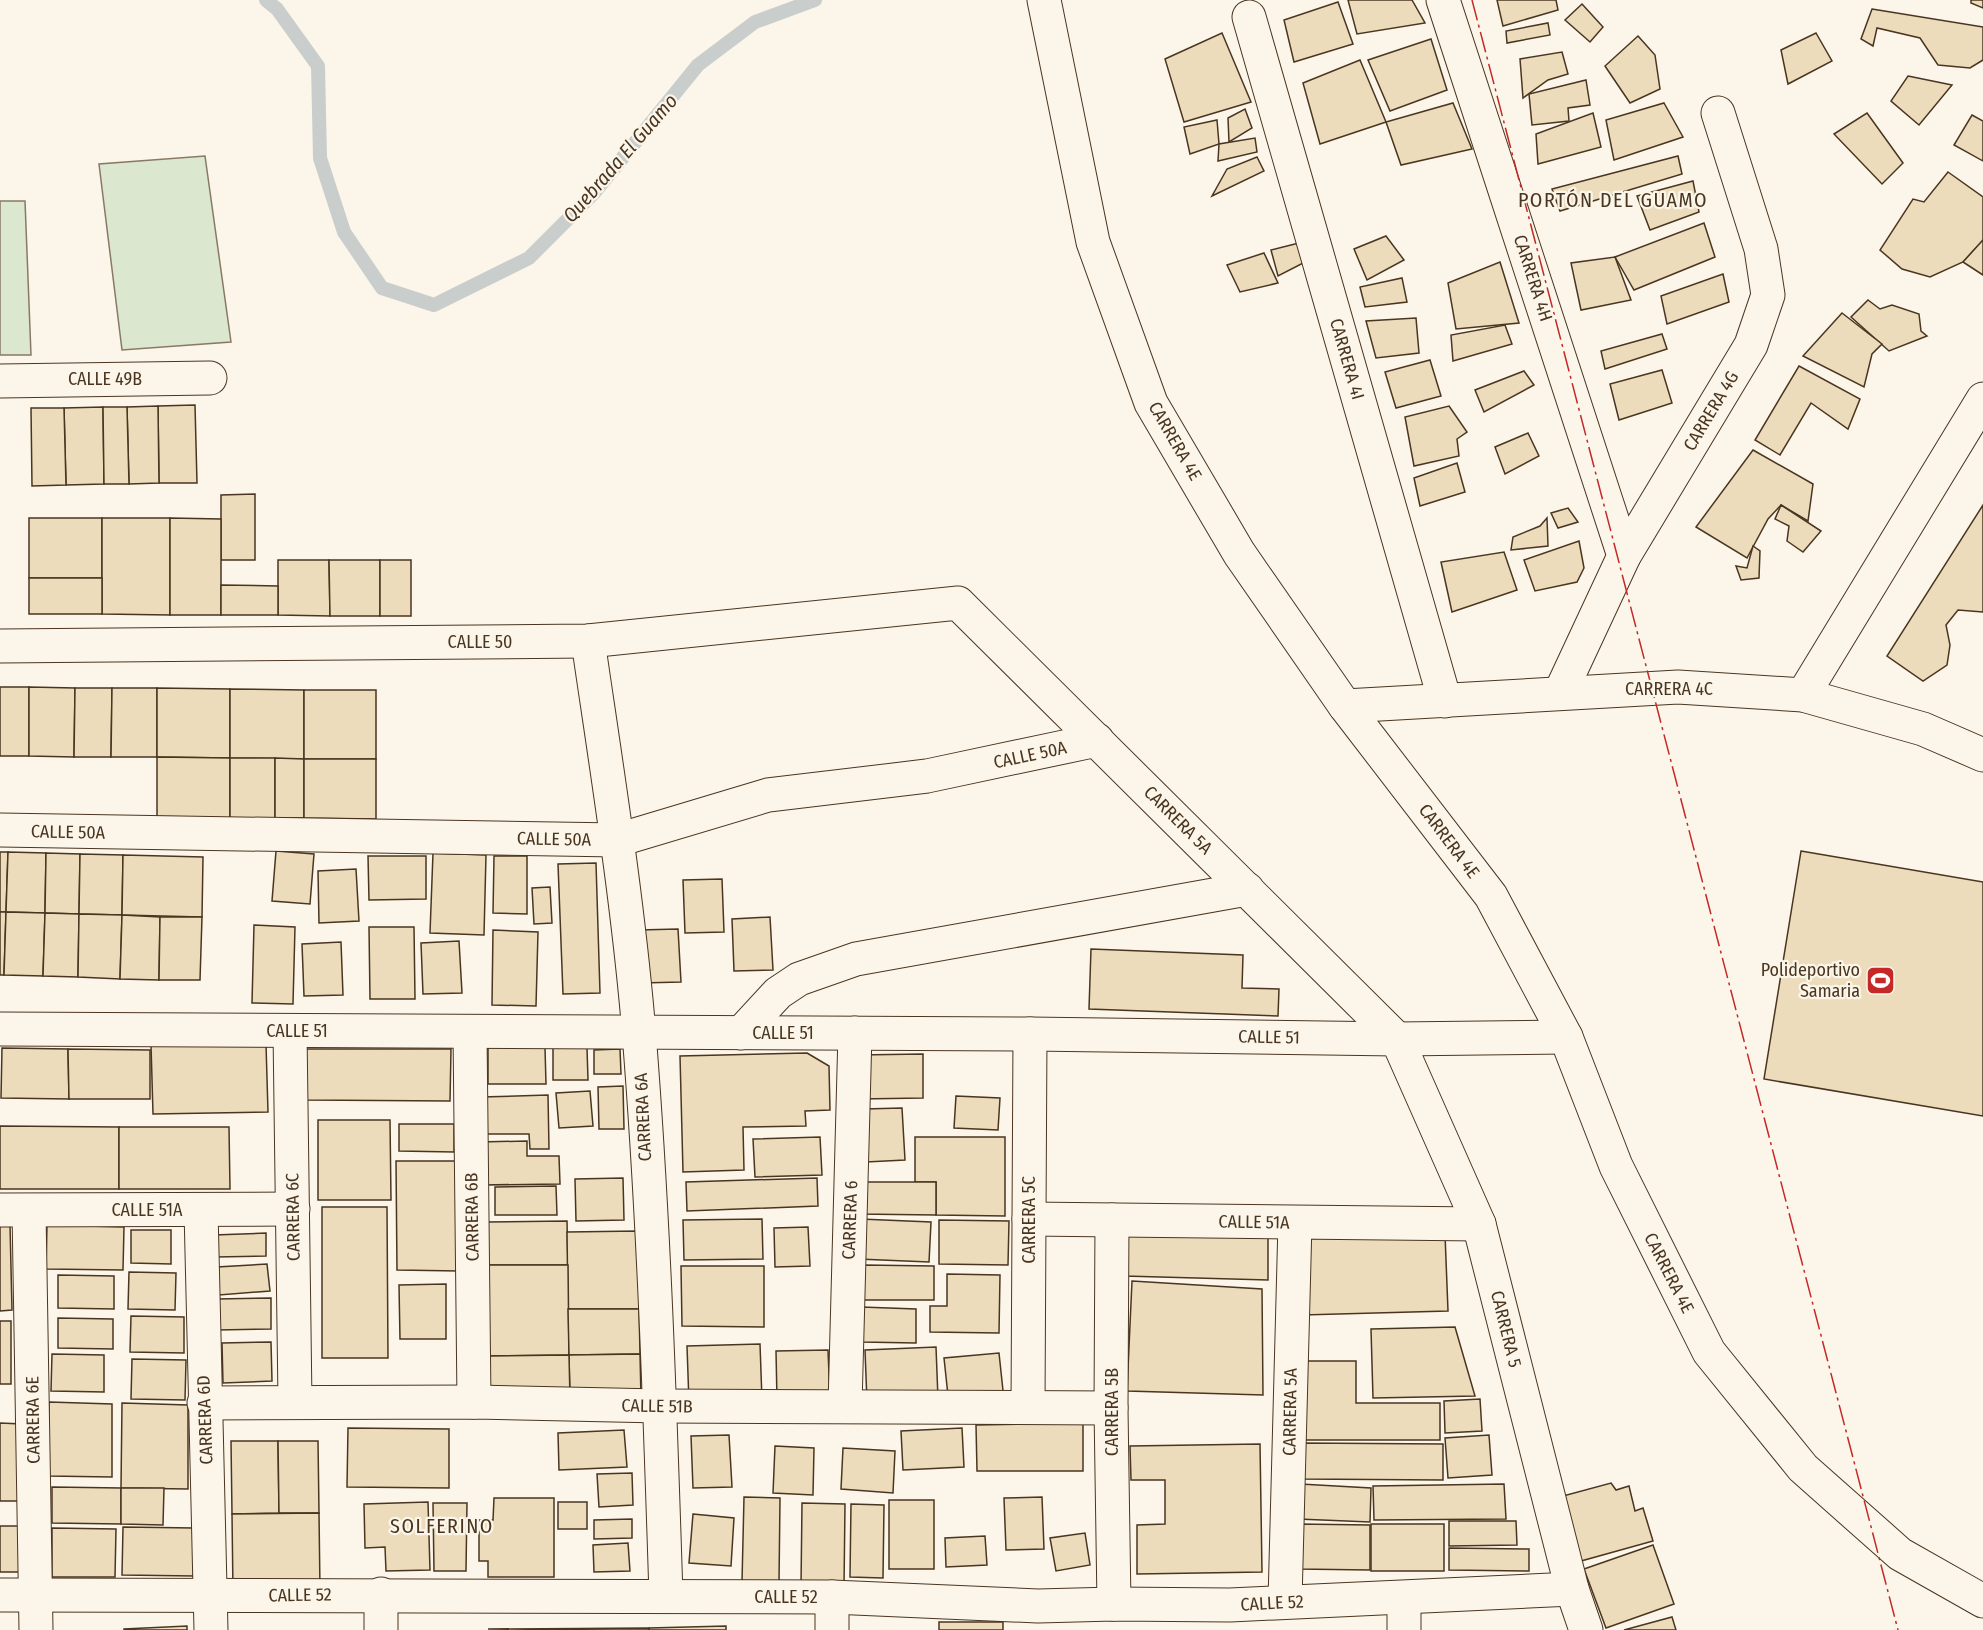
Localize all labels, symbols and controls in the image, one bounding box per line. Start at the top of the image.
water label: Quebrada El Guamo [558,89,682,227]
district label: PORTÓN DEL GUAMO [1518,188,1708,212]
street label: CARRERA 4H [1509,232,1557,324]
street label: CARRERA 4I [1325,316,1369,402]
street label: CARRERA 4G [1679,367,1743,455]
street label: CALLE 49B [68,368,142,390]
street label: CARRERA 4E [1144,398,1206,484]
street label: CALLE 50 [448,631,512,653]
street label: CARRERA 4C [1625,678,1713,700]
street label: CALLE 50A [991,736,1069,773]
street label: CARRERA 5A [1139,781,1217,859]
street label: CARRERA 4E [1414,800,1484,882]
street label: CALLE 50A [31,820,106,844]
street label: CALLE 50A [517,827,592,851]
place label: Polideportivo Samaria [1761,959,1860,1002]
sports icon: Polideportivo Samaria [1865,964,1897,996]
street label: CALLE 51 [266,1020,328,1042]
street label: CALLE 51 [752,1022,814,1044]
street label: CALLE 51 [1238,1025,1300,1049]
street label: CARRERA 6A [630,1072,656,1162]
street label: CARRERA 6B [460,1172,484,1262]
street label: CARRERA 6C [281,1173,305,1261]
street label: CARRERA 5C [1018,1176,1040,1264]
street label: CARRERA 6 [838,1180,862,1260]
street label: CALLE 51A [111,1199,183,1221]
street label: CALLE 51A [1218,1210,1290,1234]
street label: CARRERA 4E [1639,1229,1699,1317]
street label: CARRERA 5 [1486,1288,1526,1370]
street label: CARRERA 5A [1278,1367,1302,1456]
street label: CARRERA 5B [1101,1368,1123,1456]
street label: CARRERA 6D [192,1375,218,1465]
street label: CARRERA 6E [21,1376,45,1464]
street label: CALLE 51B [621,1394,693,1418]
district label: SOLFERINO [390,1514,494,1538]
street label: CALLE 52 [268,1583,332,1607]
street label: CALLE 52 [754,1586,818,1608]
street label: CALLE 52 [1240,1590,1304,1616]

